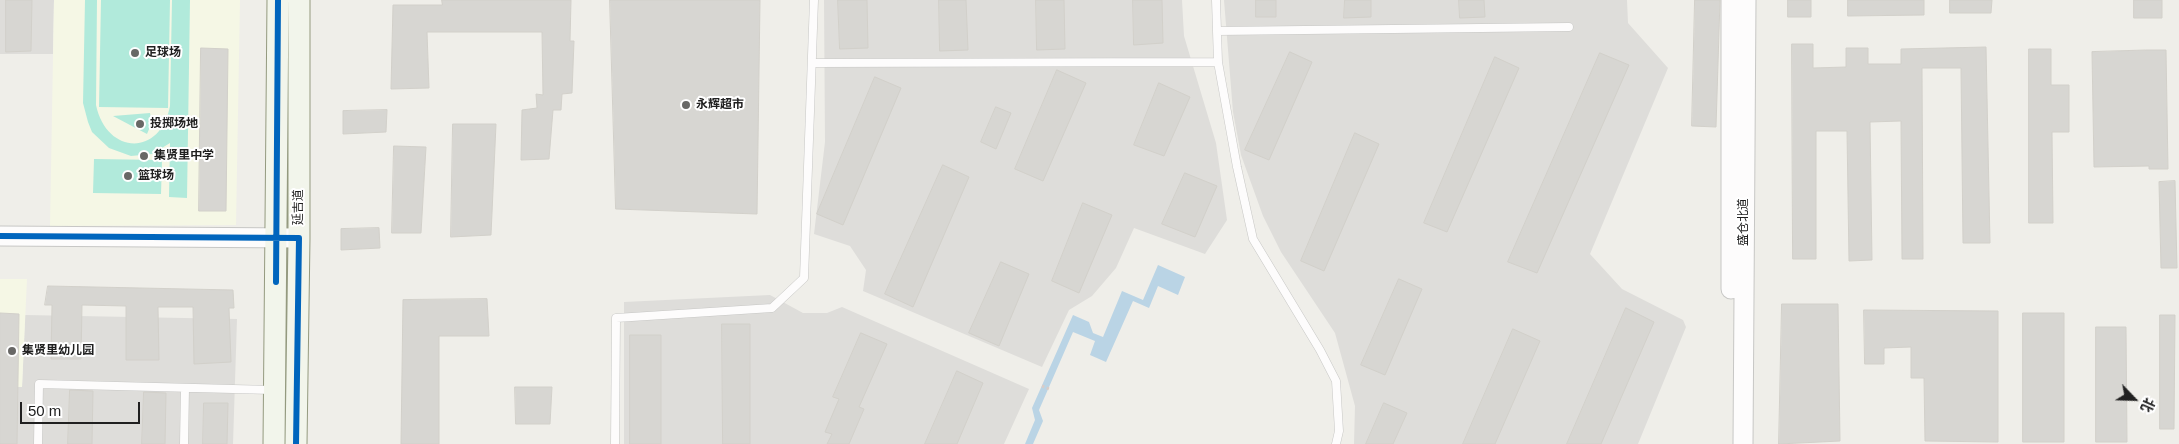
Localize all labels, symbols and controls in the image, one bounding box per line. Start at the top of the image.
place label: 足球场 [145,46,181,60]
marker: 足球场 [129,47,141,59]
place label: 永辉超市 [696,98,744,112]
marker: 永辉超市 [680,99,692,111]
place label: 投掷场地 [150,117,198,131]
marker: 投掷场地 [134,118,146,130]
place label: 集贤里中学 [154,149,214,163]
marker: 集贤里中学 [138,150,150,162]
place label: 篮球场 [138,169,174,183]
marker: 篮球场 [122,170,134,182]
street label: 延吉道 [292,189,306,225]
street label: 盛仓北道 [1737,198,1751,246]
place label: 集贤里幼儿园 [22,344,94,358]
marker: 集贤里幼儿园 [6,345,18,357]
north arrow [2109,374,2159,424]
scale bar [22,392,142,424]
text: 北 [2138,395,2158,415]
text: 50 m [28,402,61,419]

